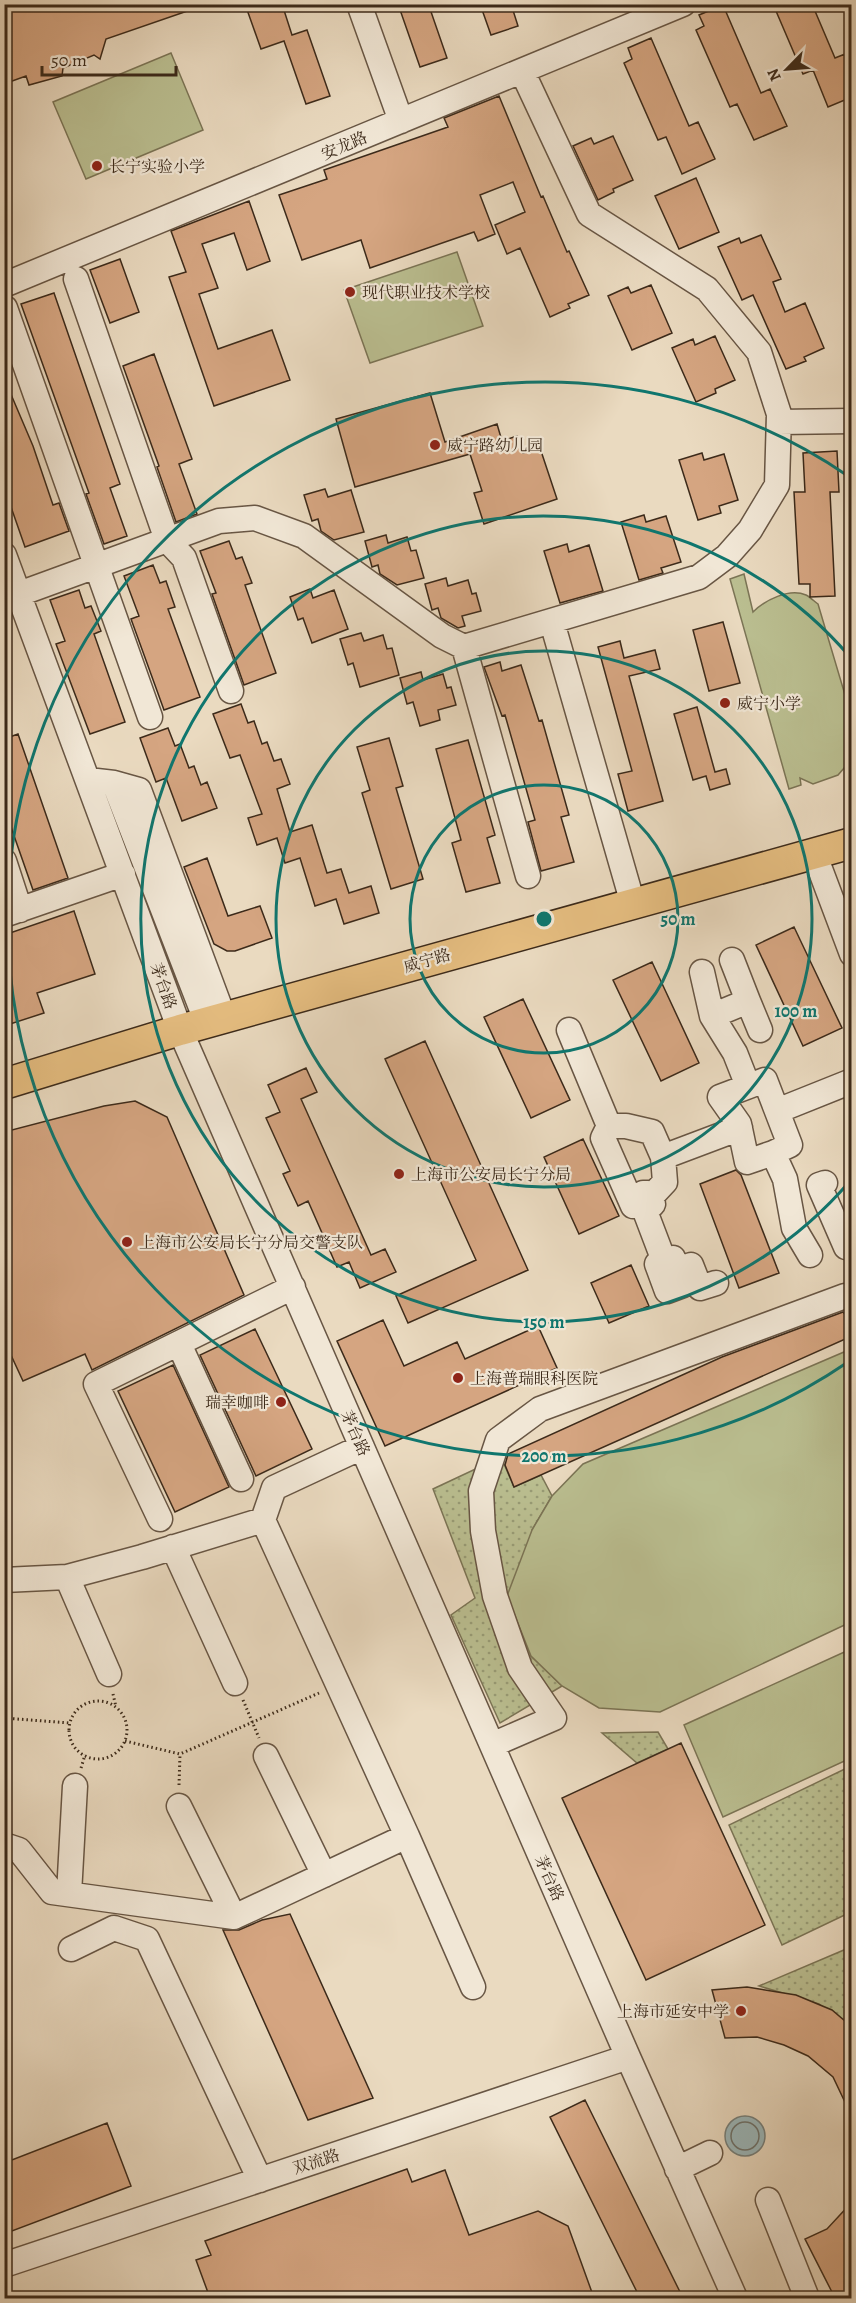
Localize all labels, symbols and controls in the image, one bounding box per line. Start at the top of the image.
scale bar [42,39,176,77]
north arrow [757,39,817,99]
text: 50 m [51,48,87,72]
text: N [762,65,787,85]
street label: 安龙路 [318,126,371,165]
place label: 长宁实验小学 [109,156,205,178]
marker: 长宁实验小学 [90,159,104,173]
place label: 现代职业技术学校 [362,282,490,304]
marker: 现代职业技术学校 [343,285,357,299]
place label: 威宁路幼儿园 [447,435,543,457]
marker: 威宁路幼儿园 [428,438,442,452]
place label: 威宁小学 [737,693,801,715]
marker: 威宁小学 [718,696,732,710]
text: 50 m [661,907,695,931]
centre of rings [534,909,554,929]
street label: 威宁路 [401,944,453,978]
street label: 茅台路 [145,960,182,1013]
text: 100 m [775,999,817,1023]
place label: 上海市公安局长宁分局 [411,1164,571,1186]
marker: 上海市公安局长宁分局 [392,1167,406,1181]
place label: 上海市公安局长宁分局交警支队 [139,1232,363,1254]
marker: 上海市公安局长宁分局交警支队 [120,1235,134,1249]
text: 150 m [523,1310,565,1334]
place label: 上海普瑞眼科医院 [470,1368,598,1390]
marker: 上海普瑞眼科医院 [451,1371,465,1385]
place label: 瑞幸咖啡 [205,1392,269,1414]
marker: 瑞幸咖啡 [274,1395,288,1409]
street label: 茅台路 [335,1407,375,1460]
text: 200 m [521,1444,567,1468]
street label: 茅台路 [529,1852,569,1905]
place label: 上海市延安中学 [617,2001,729,2023]
marker: 上海市延安中学 [734,2004,748,2018]
street label: 双流路 [290,2144,343,2180]

